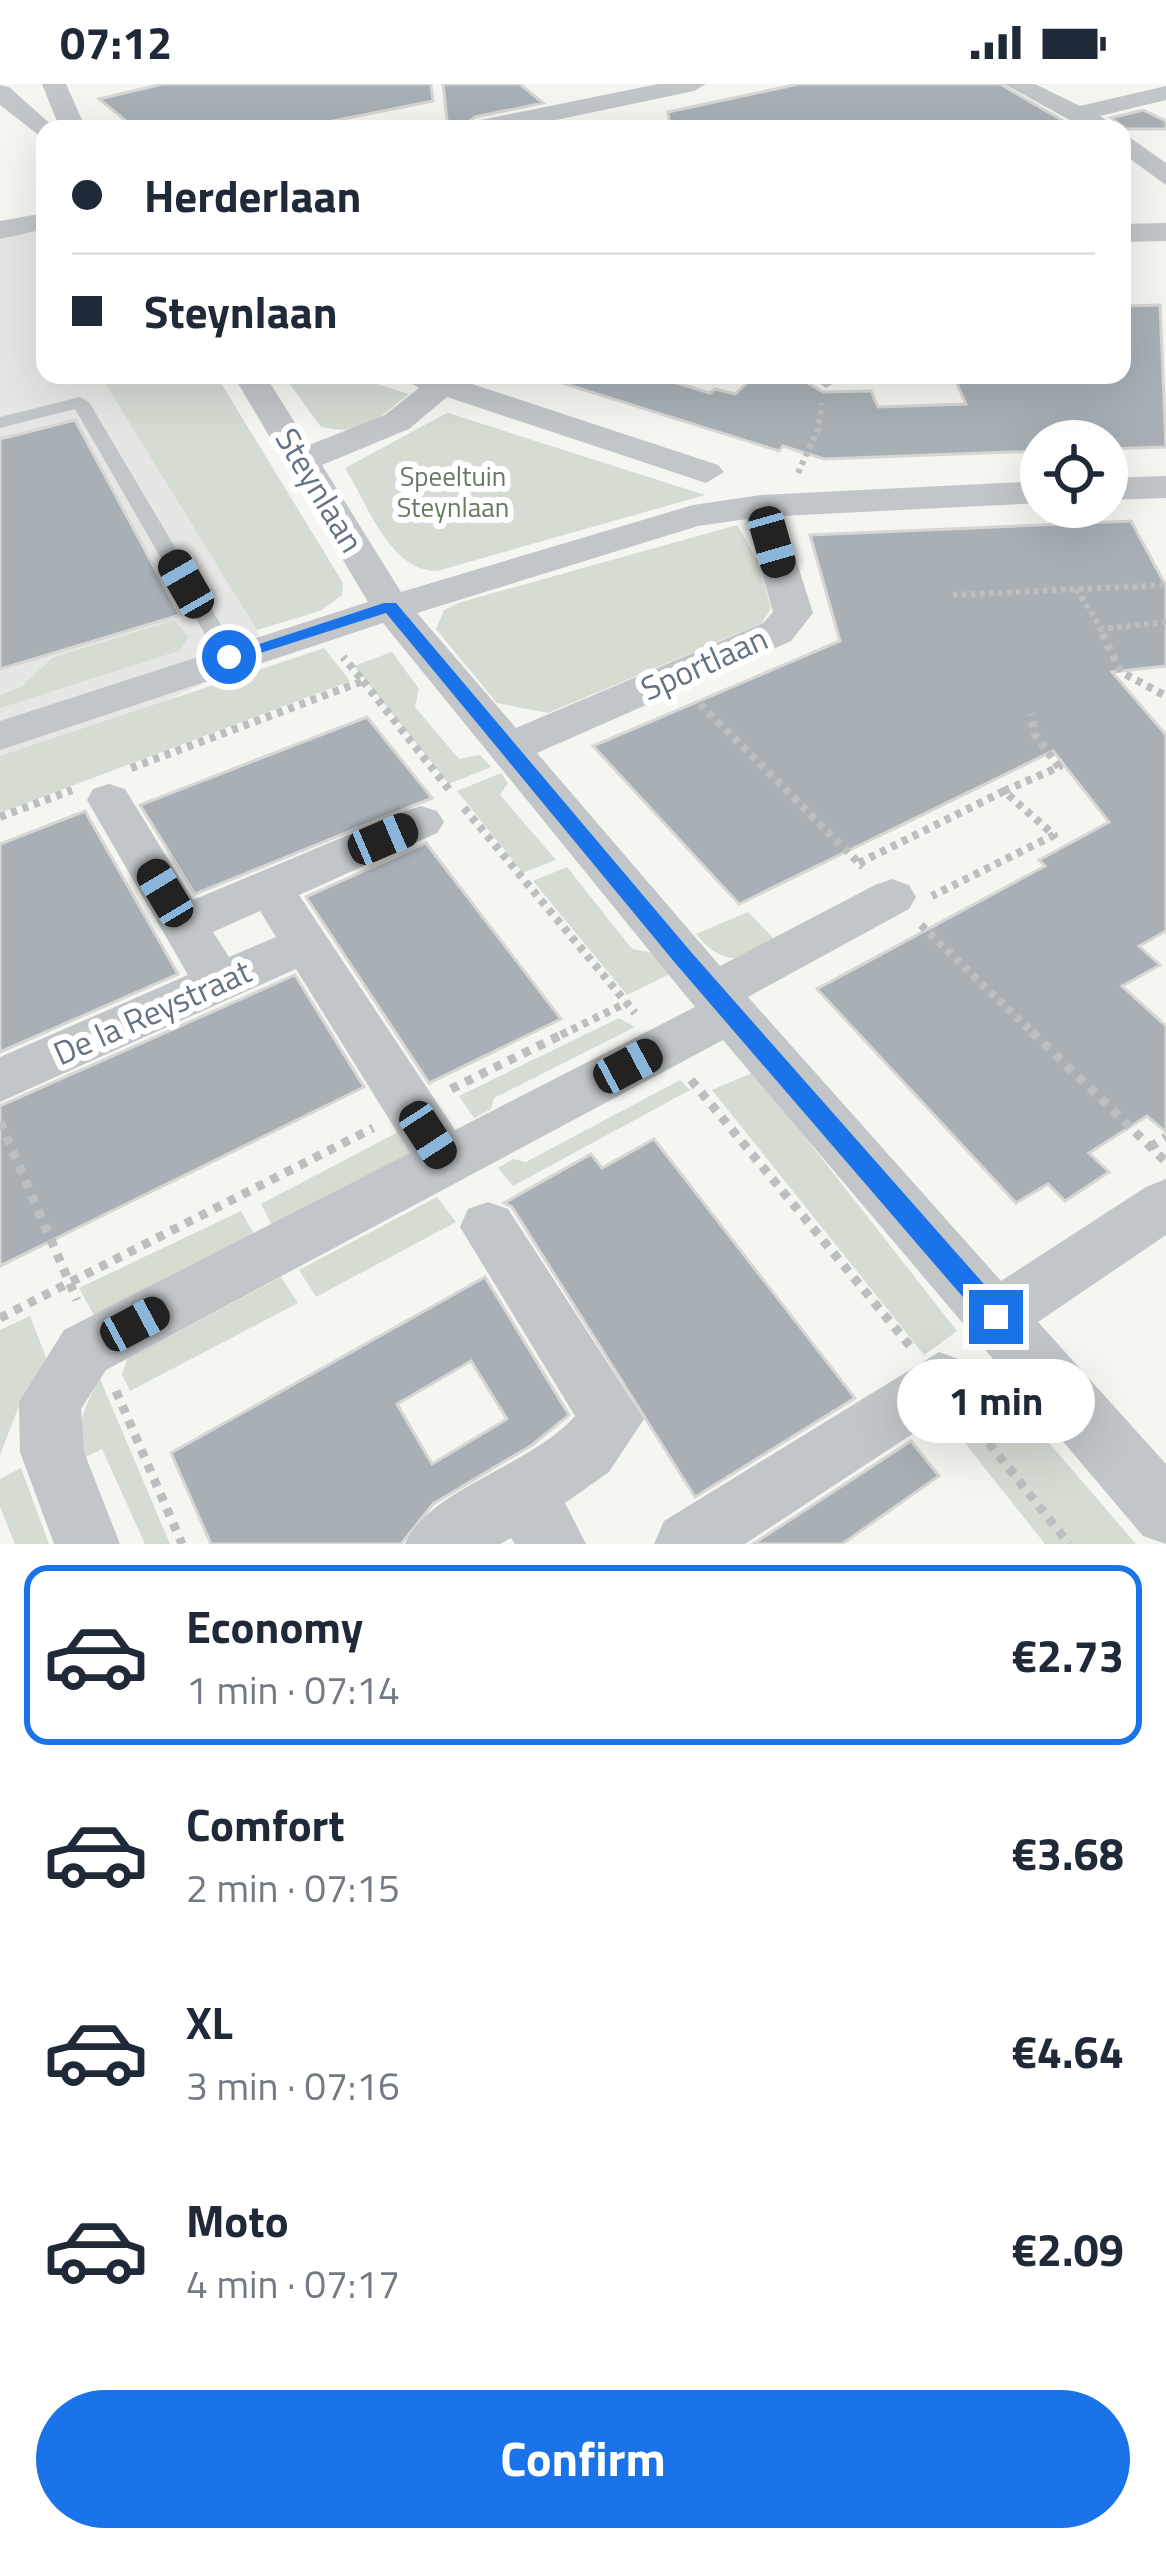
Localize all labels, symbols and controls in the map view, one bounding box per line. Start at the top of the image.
text: 07:12 [60,8,172,76]
text: Herderlaan [144,161,361,229]
text: Steynlaan [144,277,338,345]
street label: Steynlaan [263,418,377,562]
map controls [1020,420,1128,528]
button: locate [1020,420,1128,528]
park label: Speeltuin Steynlaan [397,455,509,527]
car [745,502,799,582]
car [152,544,220,624]
street label: Sportlaan [633,613,775,713]
route start [202,630,256,684]
car [343,808,423,870]
car [131,853,199,933]
street label: De la Reystraat [45,946,259,1078]
car [588,1033,668,1099]
car [393,1095,463,1175]
route end [969,1290,1023,1344]
car [95,1291,175,1357]
callout: 1 min [897,1359,1095,1443]
text: 1 min [949,1371,1043,1430]
text: Economy [186,1592,363,1660]
icon: car [42,1601,150,1709]
text: €2.73 [1012,1621,1124,1689]
text: 1 min · 07:14 [186,1660,400,1719]
text: Comfort [186,1790,345,1858]
icon: car [42,1799,150,1907]
text: €3.68 [1012,1819,1124,1887]
text: 2 min · 07:15 [186,1858,400,1917]
text: XL [186,1988,233,2056]
icon: car [42,1997,150,2105]
text: €4.64 [1012,2017,1124,2085]
text: 3 min · 07:16 [186,2056,400,2115]
text: Moto [186,2186,289,2254]
icon: car [42,2195,150,2303]
text: €2.09 [1012,2215,1124,2283]
text: 4 min · 07:17 [186,2254,400,2313]
button: Confirm [36,2390,1130,2528]

